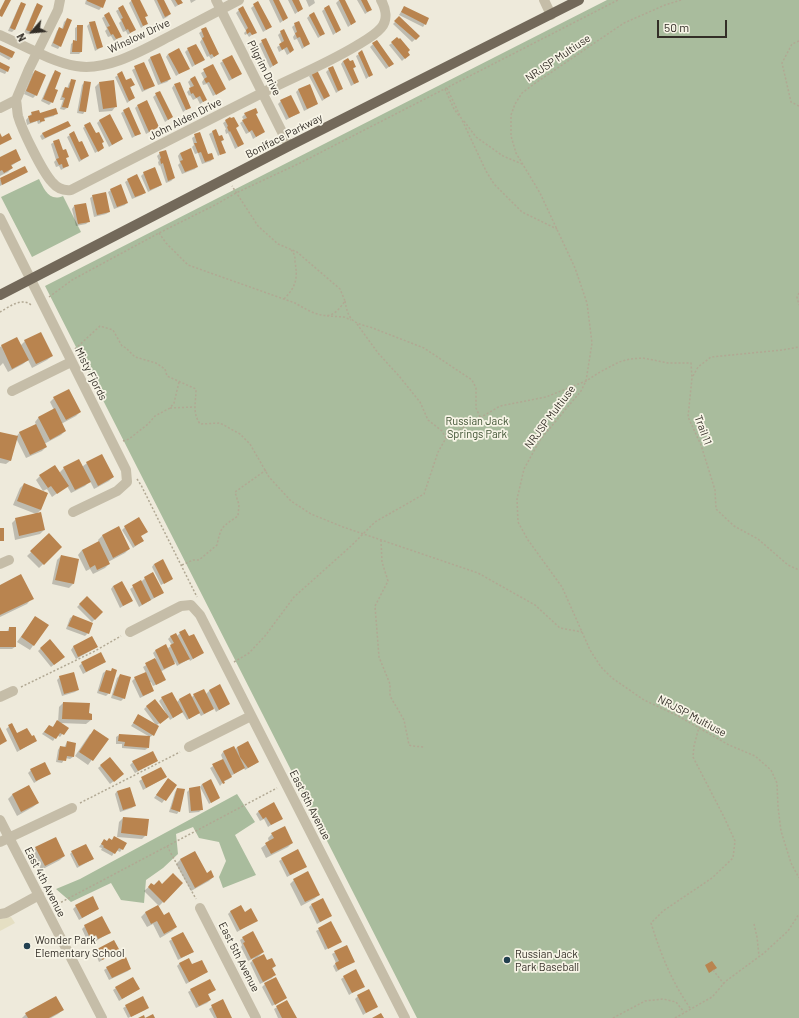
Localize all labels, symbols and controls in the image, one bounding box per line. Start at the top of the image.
north arrow [12,12,52,52]
scale bar [659,12,729,38]
street label: Winslow Drive [106,16,172,56]
text: 50 m [664,20,689,34]
text: N [13,31,28,44]
street label: NRJSP Multiuse [523,31,593,85]
street label: Pilgrim Drive [244,38,284,98]
street label: John Alden Drive [146,95,224,143]
street label: Boniface Parkway [243,111,325,161]
street label: Misty Fjords [72,345,110,403]
street label: NRJSP Multiuse [522,383,578,451]
street label: Trail 11 [692,413,714,447]
park label: Russian Jack Springs Park [446,414,508,440]
street label: NRJSP Multiuse [655,692,729,740]
street label: East 6th Avenue [287,768,333,842]
street label: East 4th Avenue [22,845,68,919]
street label: East 5th Avenue [216,920,262,994]
place label: Wonder Park Elementary School [35,933,125,959]
marker: Wonder Park Elementary School [22,941,32,951]
place label: Russian Jack Park Baseball [515,947,579,973]
marker: Russian Jack Park Baseball [502,955,512,965]

